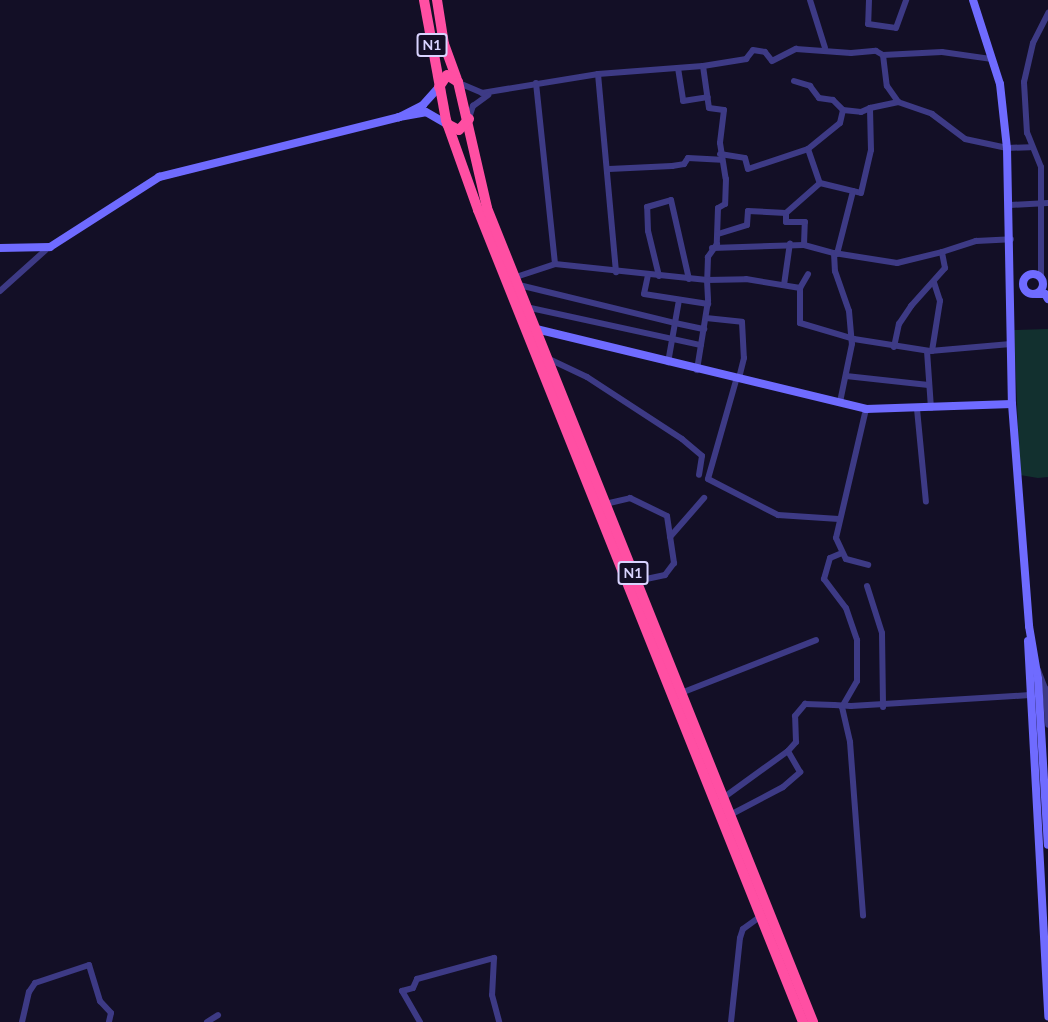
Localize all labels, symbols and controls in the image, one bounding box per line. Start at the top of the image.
road number: N1 [416,34,448,56]
road number: N1 [616,562,650,584]

